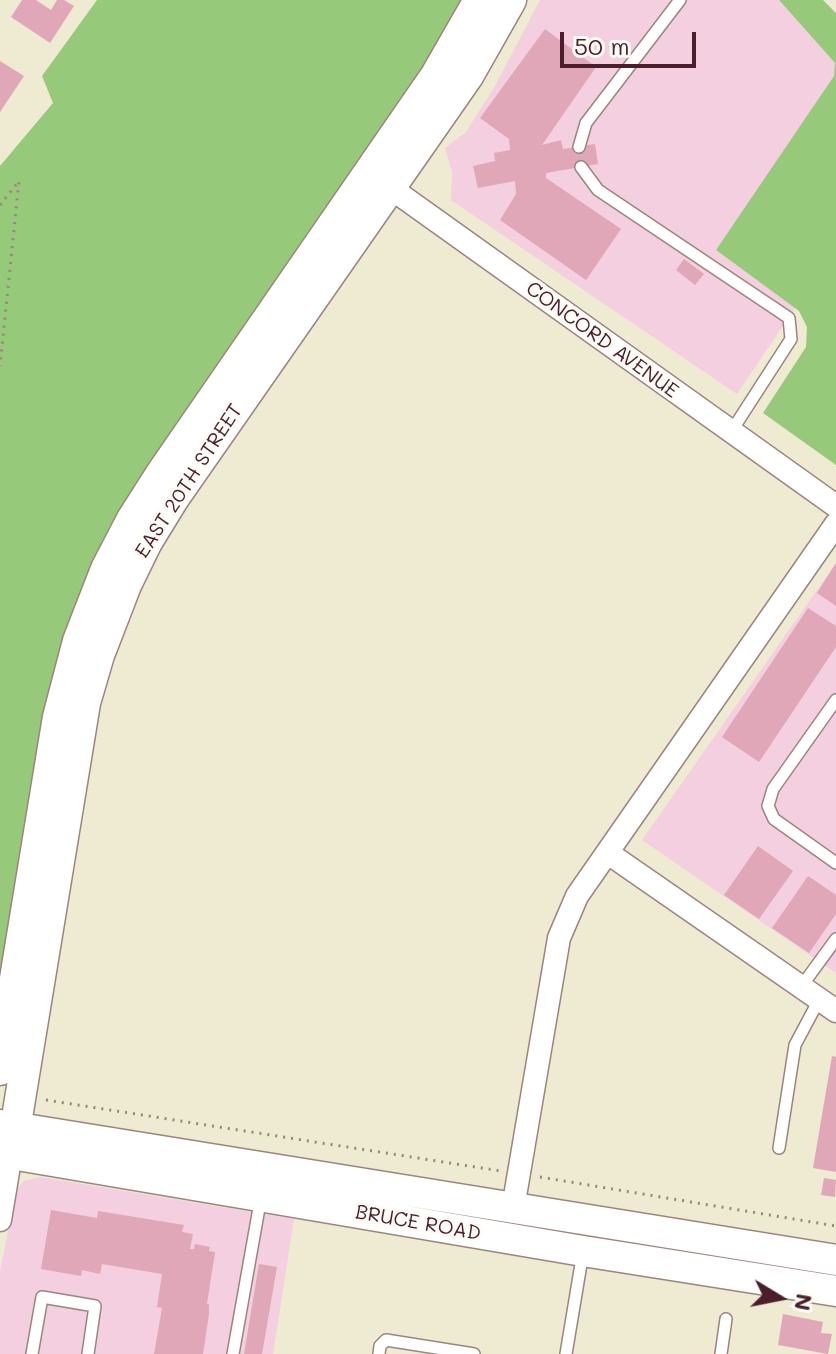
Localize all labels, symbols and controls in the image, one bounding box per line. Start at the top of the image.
scale bar [564,16,700,66]
text: 50 m [574,30,630,61]
street label: CONCORD AVENUE [521,277,683,403]
street label: EAST 20TH STREET [130,400,248,562]
street label: BRUCE ROAD [353,1200,483,1246]
north arrow [740,1258,820,1338]
text: N [788,1292,820,1313]

